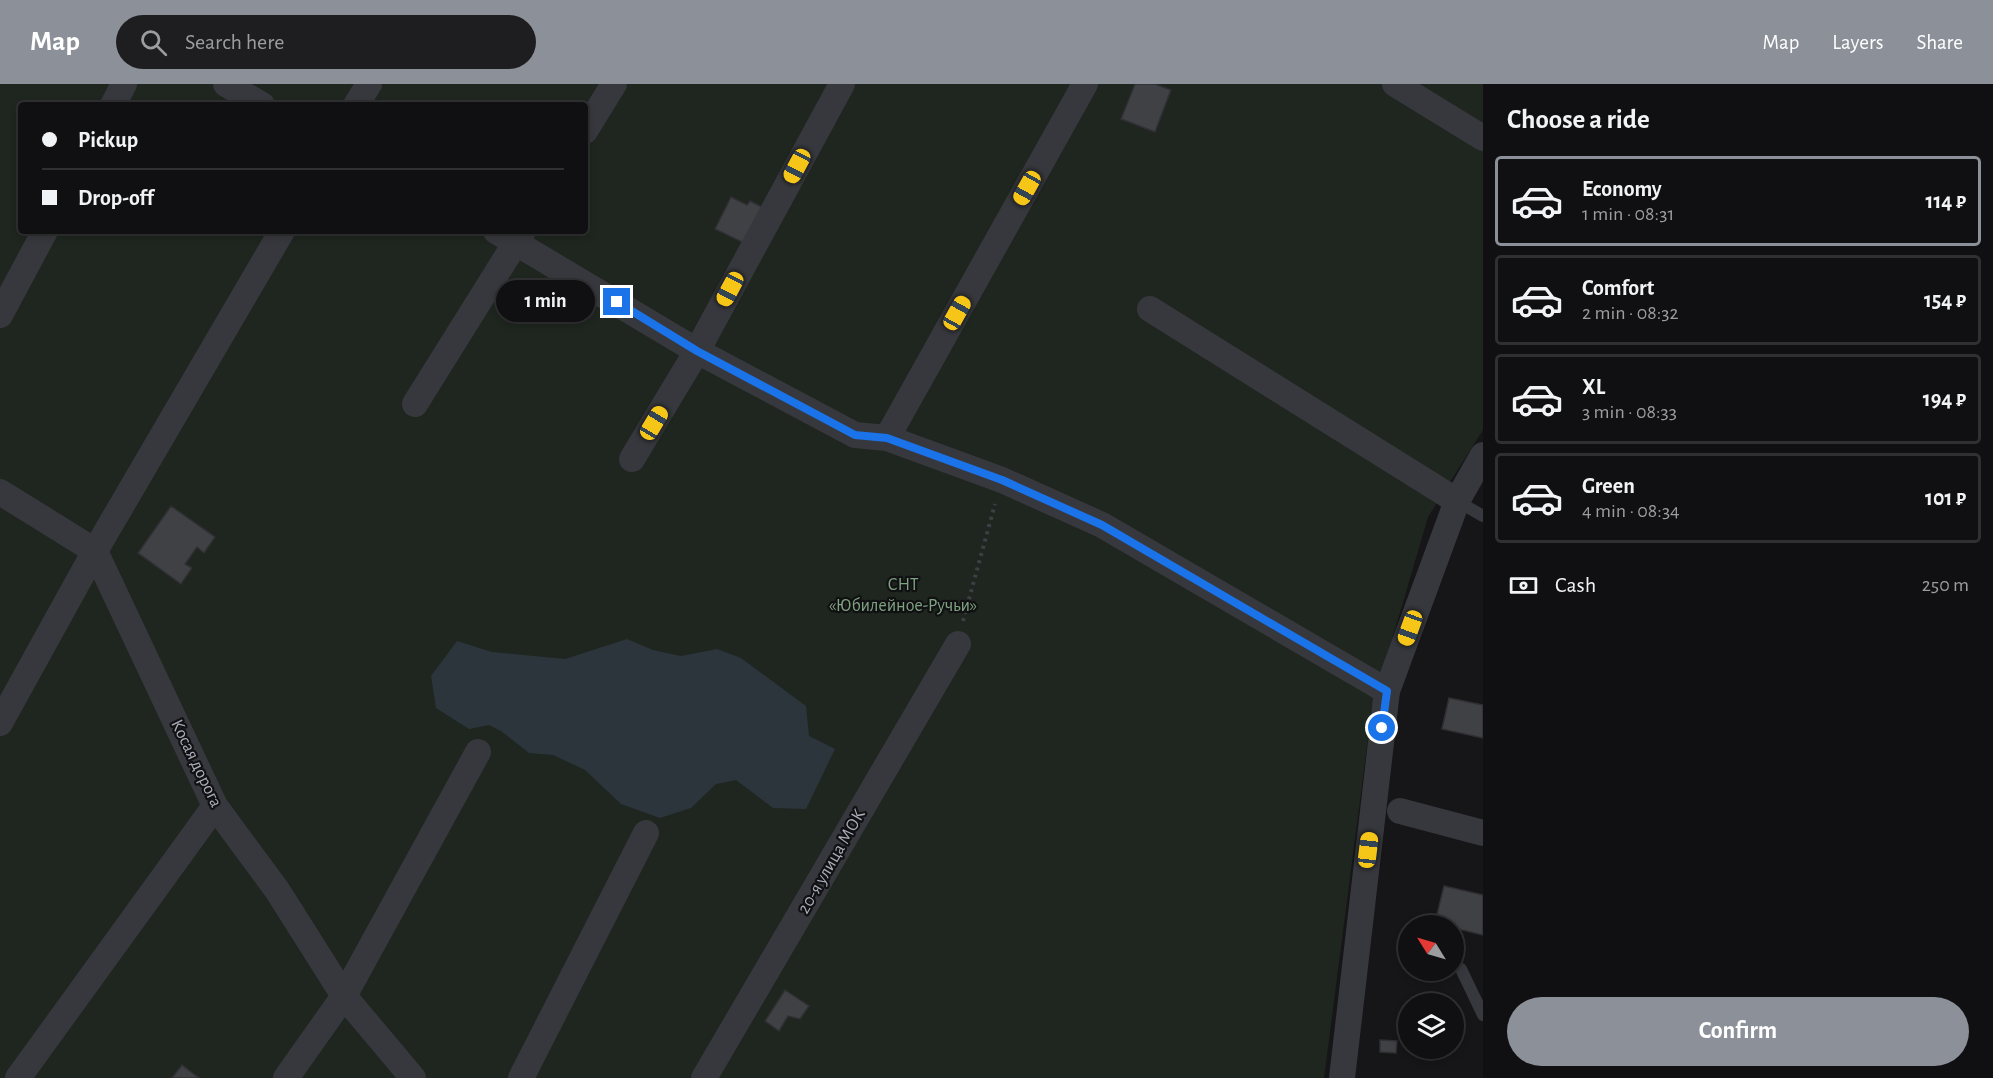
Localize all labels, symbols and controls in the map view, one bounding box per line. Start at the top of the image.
search box [116,15,536,69]
icon: search [137,26,170,59]
text: Map [30,28,80,56]
text: Search here [185,31,284,53]
text: Map [1763,32,1799,53]
text: Layers [1832,32,1883,53]
text: Share [1916,32,1963,53]
text: Choose a ride [1507,106,1650,133]
text: Pickup [78,129,138,151]
car [781,146,813,186]
car [1010,168,1044,208]
icon: car [1510,174,1564,228]
text: Economy [1582,178,1662,200]
text: Drop-off [78,187,154,209]
text: 114 ₽ [1925,190,1966,212]
text: 1 min · 08:31 [1582,204,1674,224]
car [714,269,746,309]
icon: car [1510,273,1564,327]
text: Comfort [1582,277,1654,299]
callout: 1 min [497,281,596,323]
route end [603,288,630,315]
text: 154 ₽ [1924,289,1966,311]
text: 1 min [524,291,567,311]
car [940,293,974,333]
text: 2 min · 08:32 [1582,303,1679,323]
icon: car [1510,372,1564,426]
text: XL [1582,376,1605,398]
text: 194 ₽ [1923,388,1966,410]
text: 3 min · 08:33 [1582,402,1677,422]
car [637,403,671,443]
icon: car [1510,471,1564,525]
text: Green [1582,475,1635,497]
text: 101 ₽ [1925,487,1966,509]
text: 4 min · 08:34 [1582,501,1680,521]
icon: cash [1507,569,1540,602]
text: Cash [1555,574,1596,596]
text: 250 m [1922,575,1969,595]
park label: СНТ «Юбилейное-Ручьи» [829,576,977,615]
car [1395,608,1425,648]
route start [1368,714,1395,741]
street label: Косая дорога [167,717,225,810]
street label: 20-я улица МОК [795,806,869,917]
car [1357,831,1379,869]
north arrow [1398,915,1464,981]
map controls [1398,915,1464,1059]
button: layers [1398,993,1464,1059]
button: Confirm [1507,997,1969,1066]

